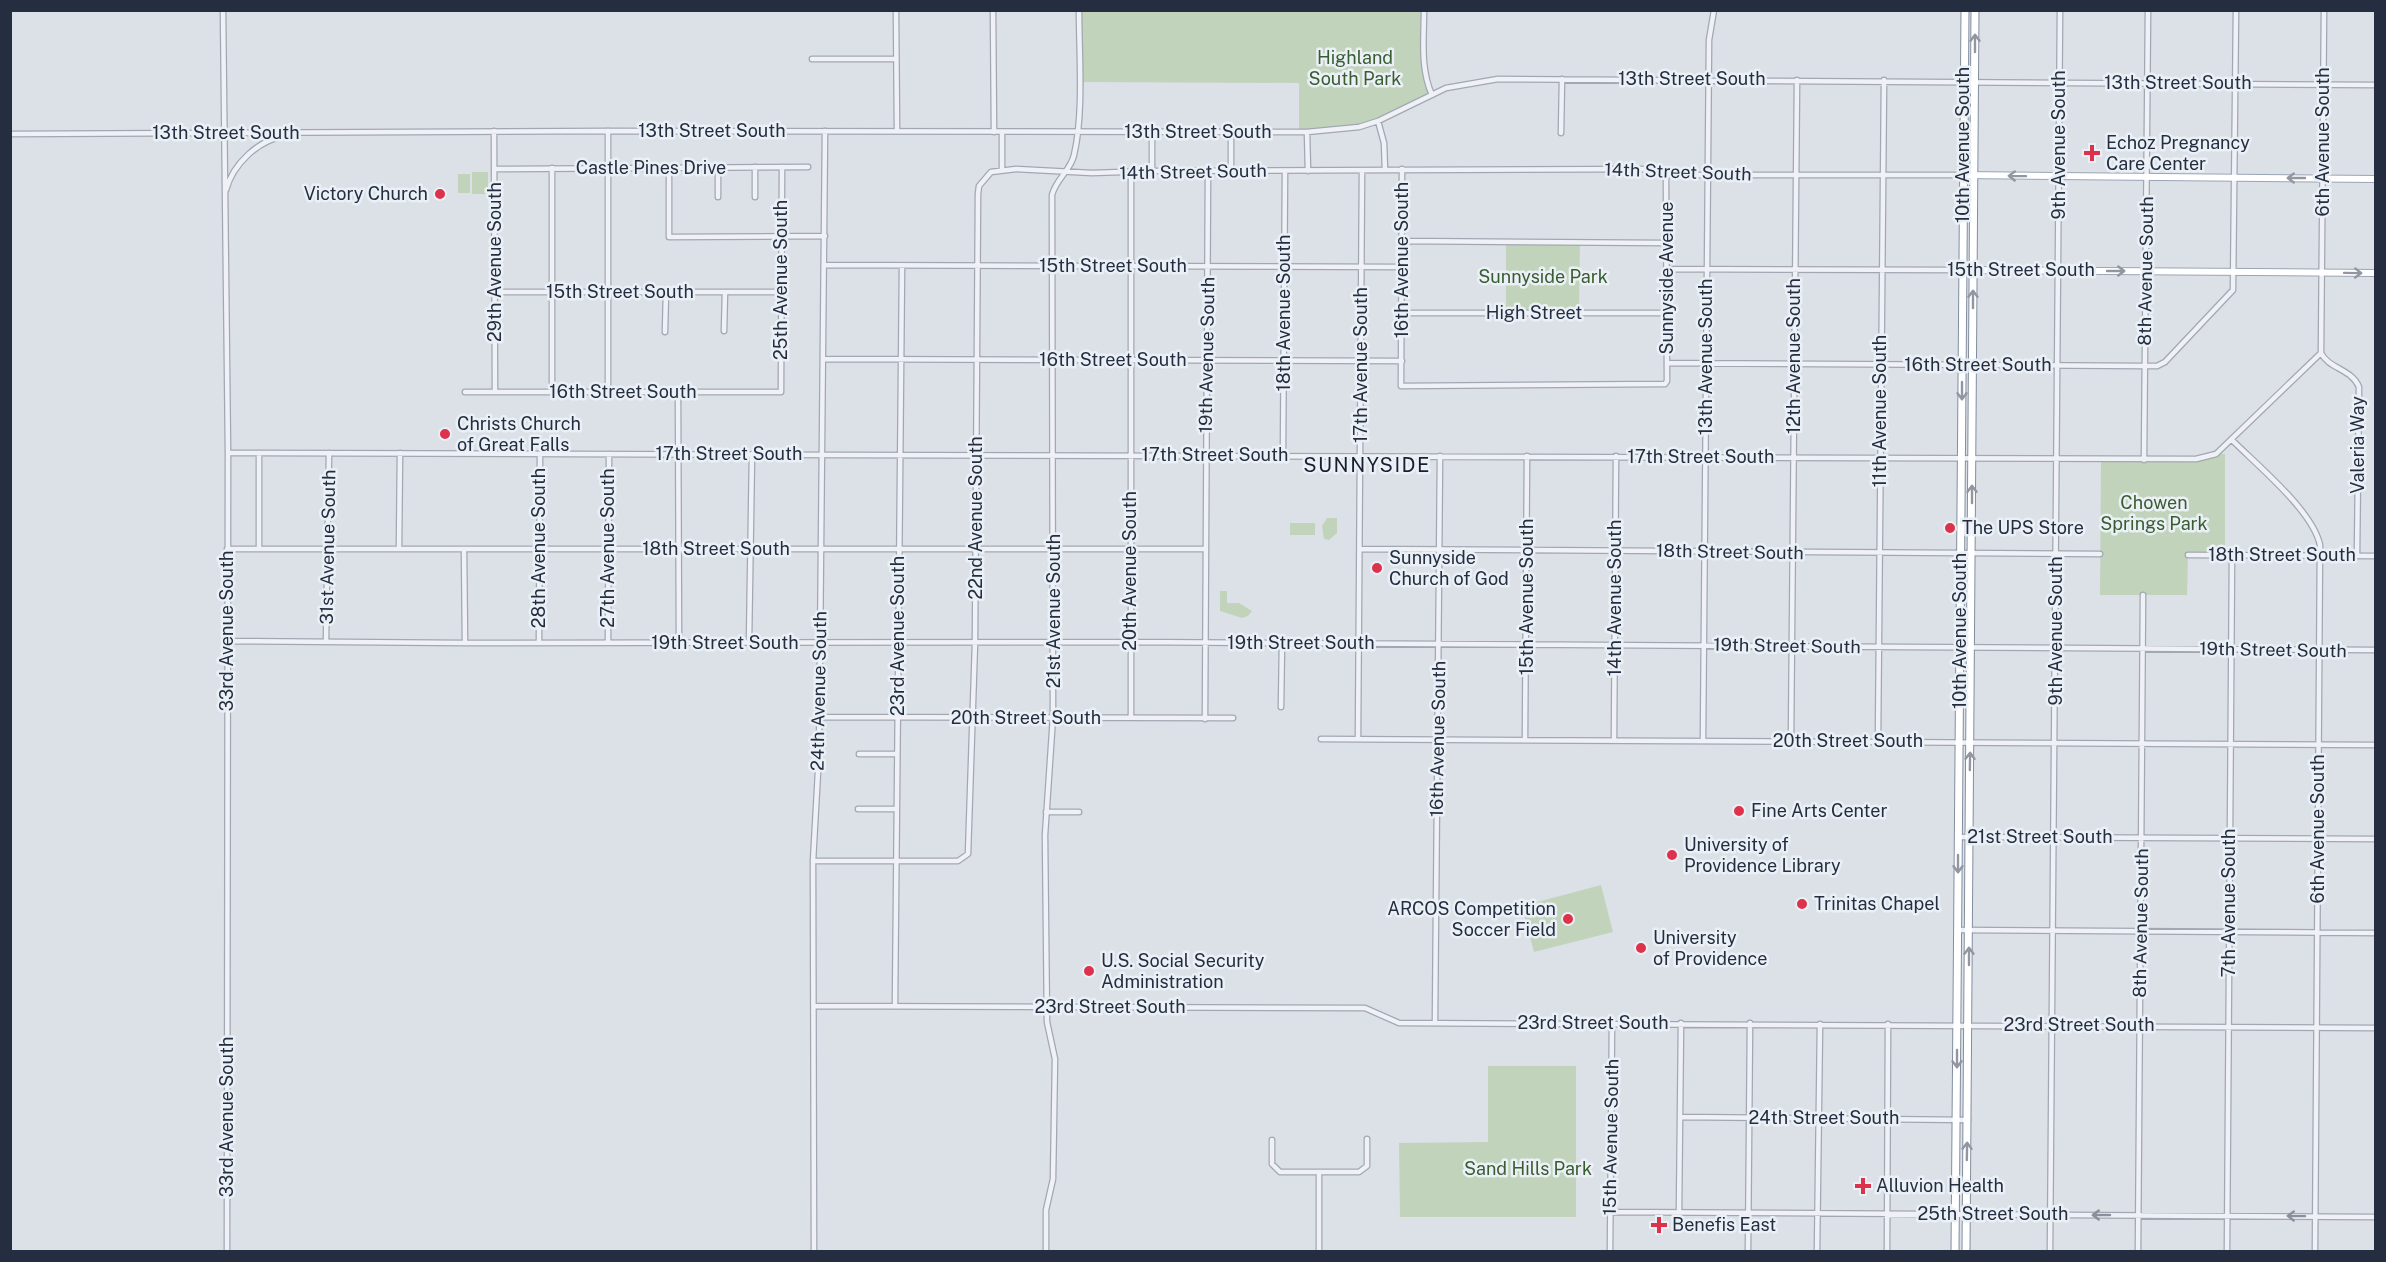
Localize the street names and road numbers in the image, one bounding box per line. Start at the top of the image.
street label: 10th Avenue South [1952,67,1973,223]
street label: 6th Avenue South [2312,67,2333,217]
street label: 13th Street South [1618,68,1766,89]
street label: 9th Avenue South [2048,70,2069,220]
street label: 13th Street South [2104,72,2252,93]
street label: 13th Street South [638,120,786,141]
street label: 13th Street South [1124,121,1272,142]
street label: 13th Street South [152,122,300,143]
street label: Castle Pines Drive [576,157,726,178]
street label: 14th Street South [1604,158,1752,185]
street label: 14th Street South [1119,160,1267,183]
street label: 29th Avenue South [484,182,505,342]
street label: 16th Avenue South [1391,182,1412,338]
street label: 8th Avenue South [2134,196,2157,346]
street label: 25th Avenue South [770,200,791,360]
street label: Sunnyside Avenue [1656,201,1677,355]
street label: 18th Avenue South [1273,235,1294,391]
street label: 15th Street South [1039,255,1187,276]
street label: 15th Street South [1947,259,2095,280]
street label: 19th Avenue South [1195,277,1218,433]
street label: 12th Avenue South [1783,278,1804,434]
street label: 13th Avenue South [1695,279,1716,435]
street label: 15th Street South [546,281,694,302]
street label: 17th Avenue South [1350,287,1371,443]
street label: High Street [1486,302,1582,323]
street label: 11th Avenue South [1869,335,1890,487]
street label: 16th Street South [1039,349,1187,370]
street label: 16th Street South [1904,354,2052,375]
street label: 16th Street South [549,381,697,402]
street label: Valeria Way [2347,396,2368,494]
street label: 22nd Avenue South [965,436,986,600]
street label: 17th Street South [656,443,802,464]
street label: 17th Street South [1142,444,1288,465]
street label: 17th Street South [1628,446,1774,467]
street label: 28th Avenue South [528,468,549,628]
street label: 27th Avenue South [597,468,618,628]
street label: 31st Avenue South [316,469,339,625]
street label: 20th Avenue South [1119,491,1140,651]
street label: 15th Avenue South [1516,519,1537,675]
street label: 14th Avenue South [1604,520,1625,676]
street label: 21st Avenue South [1043,534,1064,688]
street label: 18th Street South [642,538,790,559]
street label: 18th Street South [1656,540,1804,563]
street label: 18th Street South [2208,544,2356,565]
street label: 33rd Avenue South [216,551,237,711]
street label: 10th Avenue South [1949,553,1970,709]
street label: 23rd Avenue South [887,556,908,716]
street label: 9th Avenue South [2045,556,2066,706]
street label: 24th Avenue South [807,611,830,771]
street label: 19th Street South [651,632,799,653]
street label: 19th Street South [1227,632,1375,653]
street label: 19th Street South [1713,634,1861,657]
street label: 19th Street South [2199,638,2347,661]
street label: 16th Avenue South [1426,661,1449,817]
street label: 20th Street South [951,707,1101,728]
street label: 20th Street South [1773,730,1923,751]
street label: 6th Avenue South [2307,754,2328,904]
street label: 21st Street South [1967,826,2113,847]
street label: 7th Avenue South [2218,829,2239,977]
street label: 8th Avenue South [2129,848,2152,998]
street label: 23rd Street South [1034,996,1186,1017]
street label: 23rd Street South [1517,1012,1669,1033]
street label: 23rd Street South [2003,1014,2155,1035]
street label: 33rd Avenue South [216,1037,237,1197]
street label: 15th Avenue South [1599,1058,1622,1216]
street label: 24th Street South [1749,1107,1899,1128]
street label: 25th Street South [1918,1203,2069,1224]

